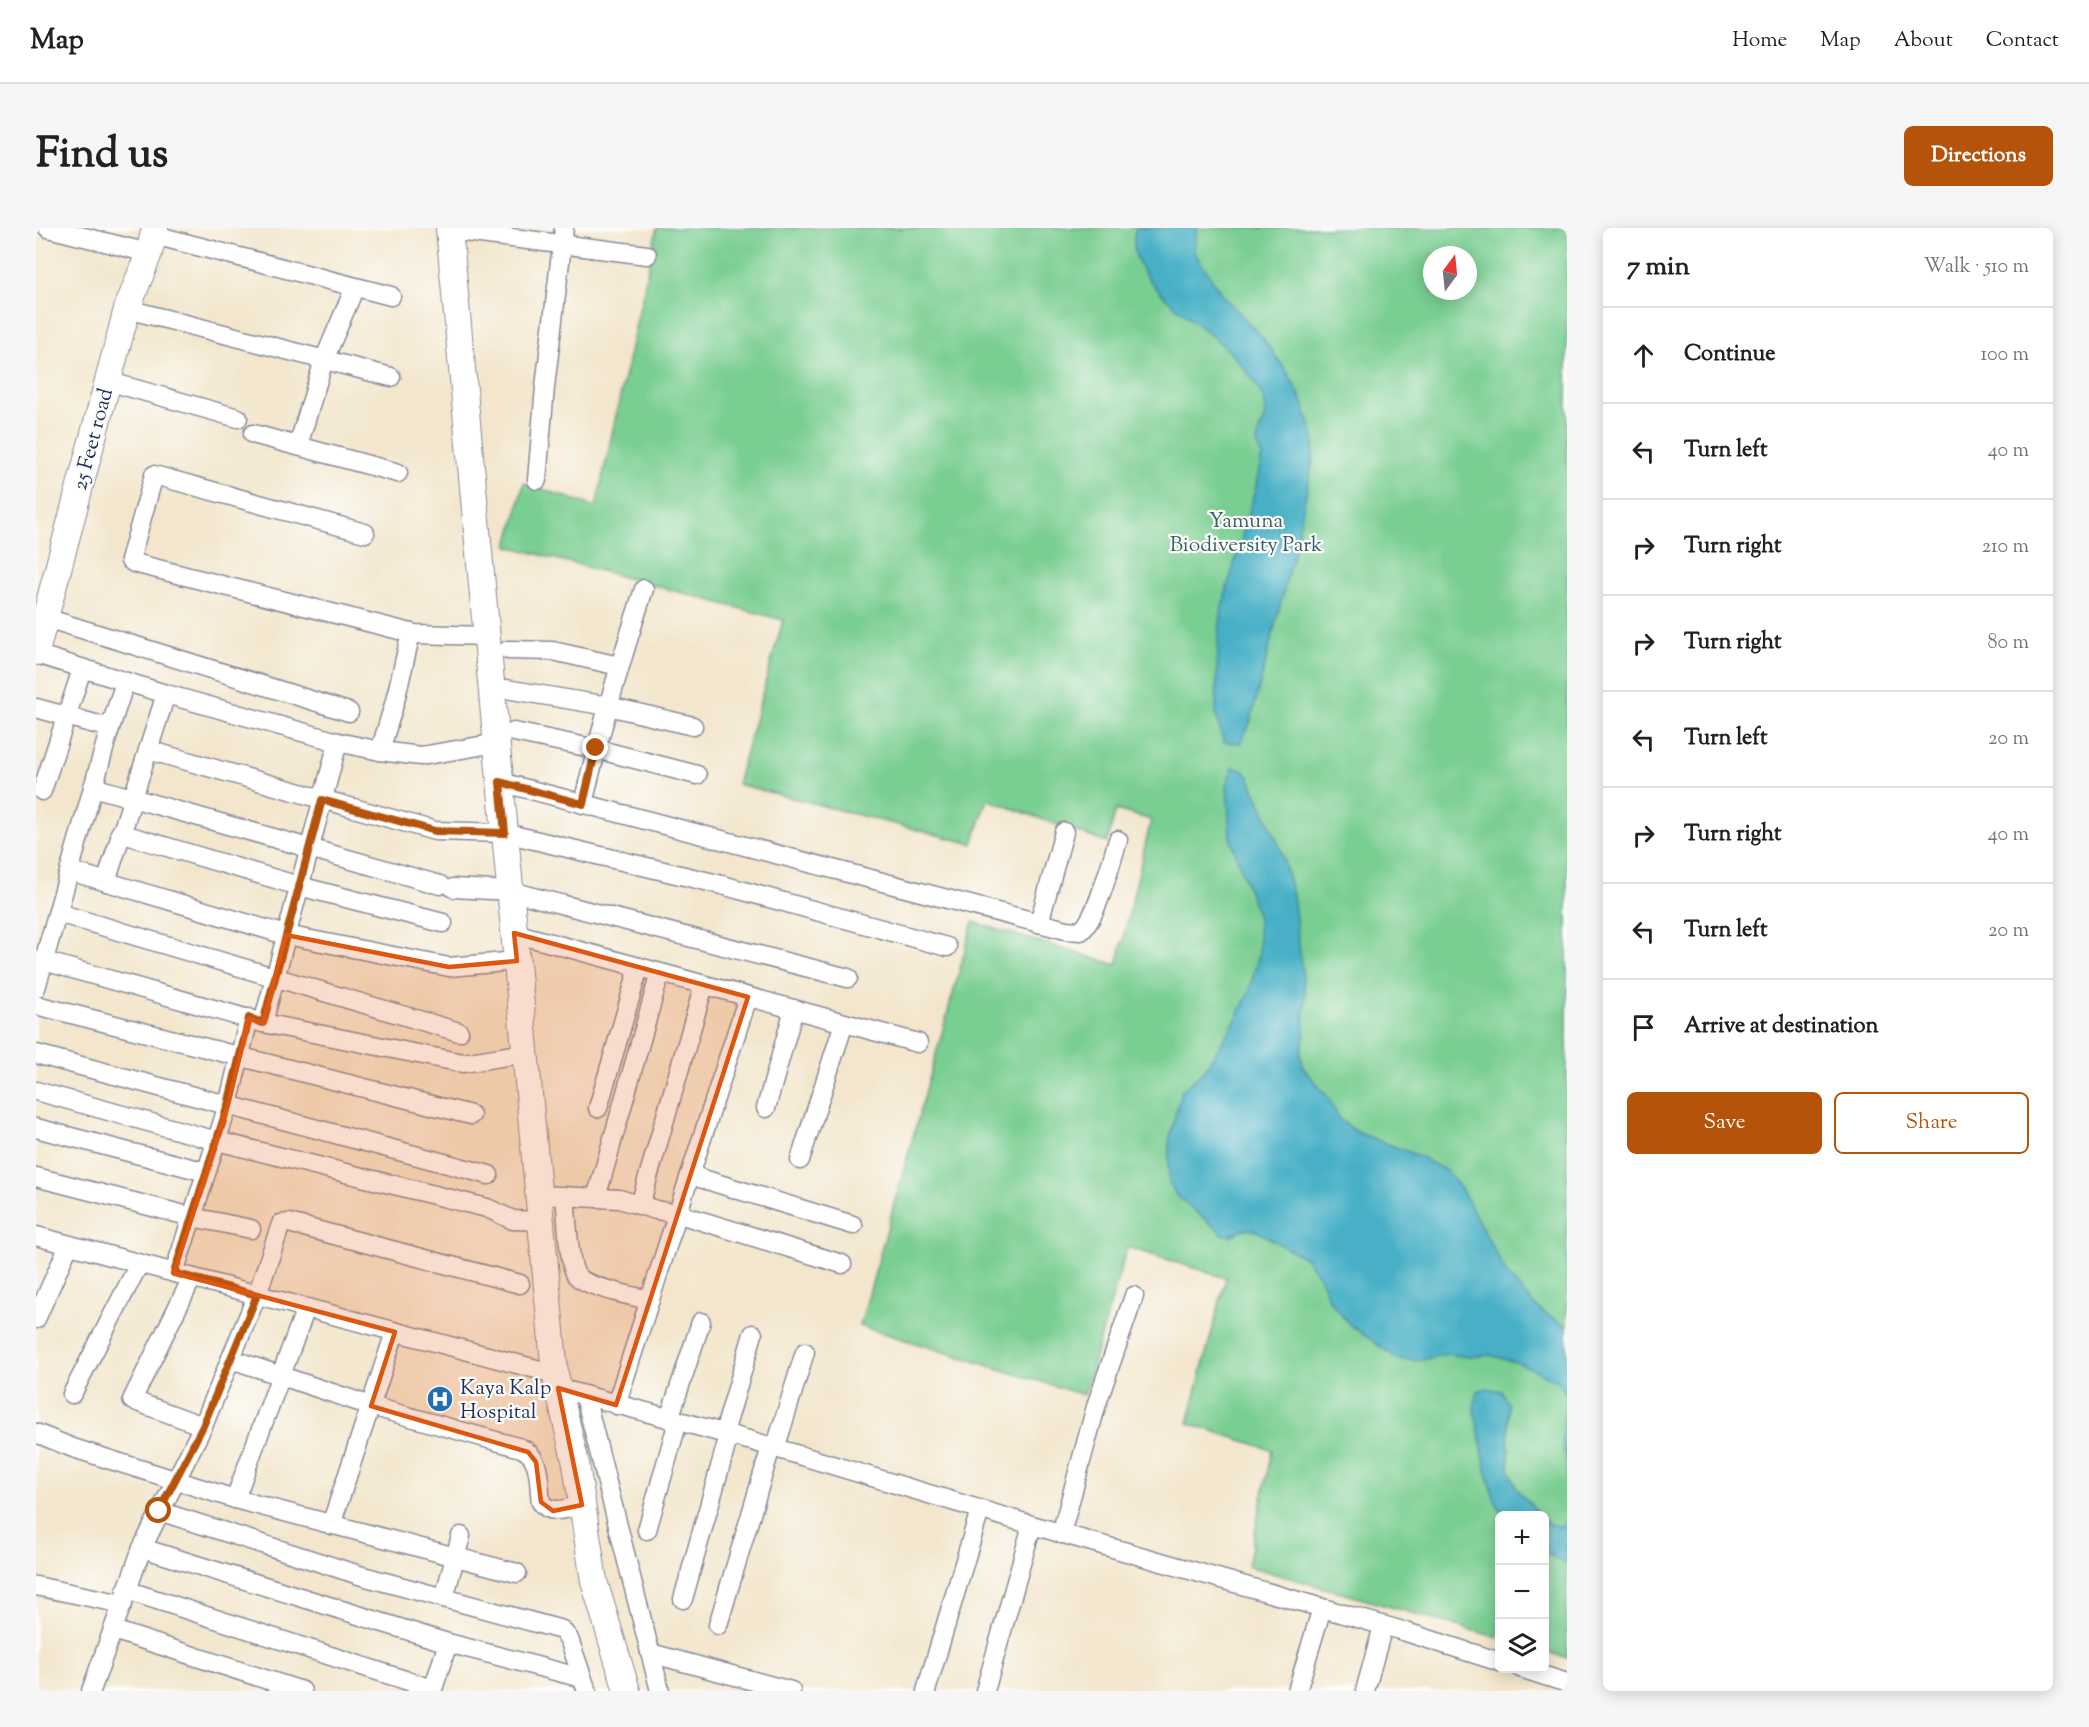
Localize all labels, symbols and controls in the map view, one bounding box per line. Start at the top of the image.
text: Map [30,21,84,61]
text: Home [1732,26,1787,56]
text: Map [1820,26,1861,56]
text: About [1894,26,1953,56]
text: Contact [1986,26,2059,56]
text: Find us [36,126,168,186]
button: Directions [1904,126,2053,186]
north arrow [1423,246,1477,300]
text: 7 min [1627,249,1690,286]
text: Walk · 510 m [1924,253,2029,282]
icon: ahead [1627,339,1660,372]
text: Continue [1684,339,1775,371]
text: 100 m [1980,341,2029,370]
street label: 25 Feet road [66,385,122,494]
icon: left [1627,435,1660,468]
text: Turn left [1684,435,1767,467]
text: 40 m [1988,437,2029,466]
park label: Yamuna Biodiversity Park [1170,507,1323,561]
icon: right [1627,531,1660,564]
text: Turn right [1684,531,1781,563]
text: 210 m [1982,533,2029,562]
icon: right [1627,627,1660,660]
text: Turn right [1684,627,1781,659]
text: 80 m [1988,629,2029,658]
icon: left [1627,723,1660,756]
text: Turn left [1684,723,1767,755]
text: 20 m [1988,725,2029,754]
route end [582,734,608,760]
icon: right [1627,819,1660,852]
text: Turn right [1684,819,1781,851]
text: 40 m [1988,821,2029,850]
icon: left [1627,915,1660,948]
text: Turn left [1684,915,1767,947]
text: 20 m [1988,917,2029,946]
icon: arrive [1627,1011,1660,1044]
text: Arrive at destination [1684,1011,1879,1043]
button: Save [1627,1092,1822,1154]
button: Share [1834,1092,2029,1154]
place label: Kaya Kalp Hospital [460,1374,551,1428]
hospital icon: Kaya Kalp Hospital [425,1384,455,1414]
route start [145,1497,171,1523]
map controls [1495,1511,1549,1673]
button: + [1495,1511,1549,1565]
button: − [1495,1565,1549,1619]
button: layers [1495,1619,1549,1673]

